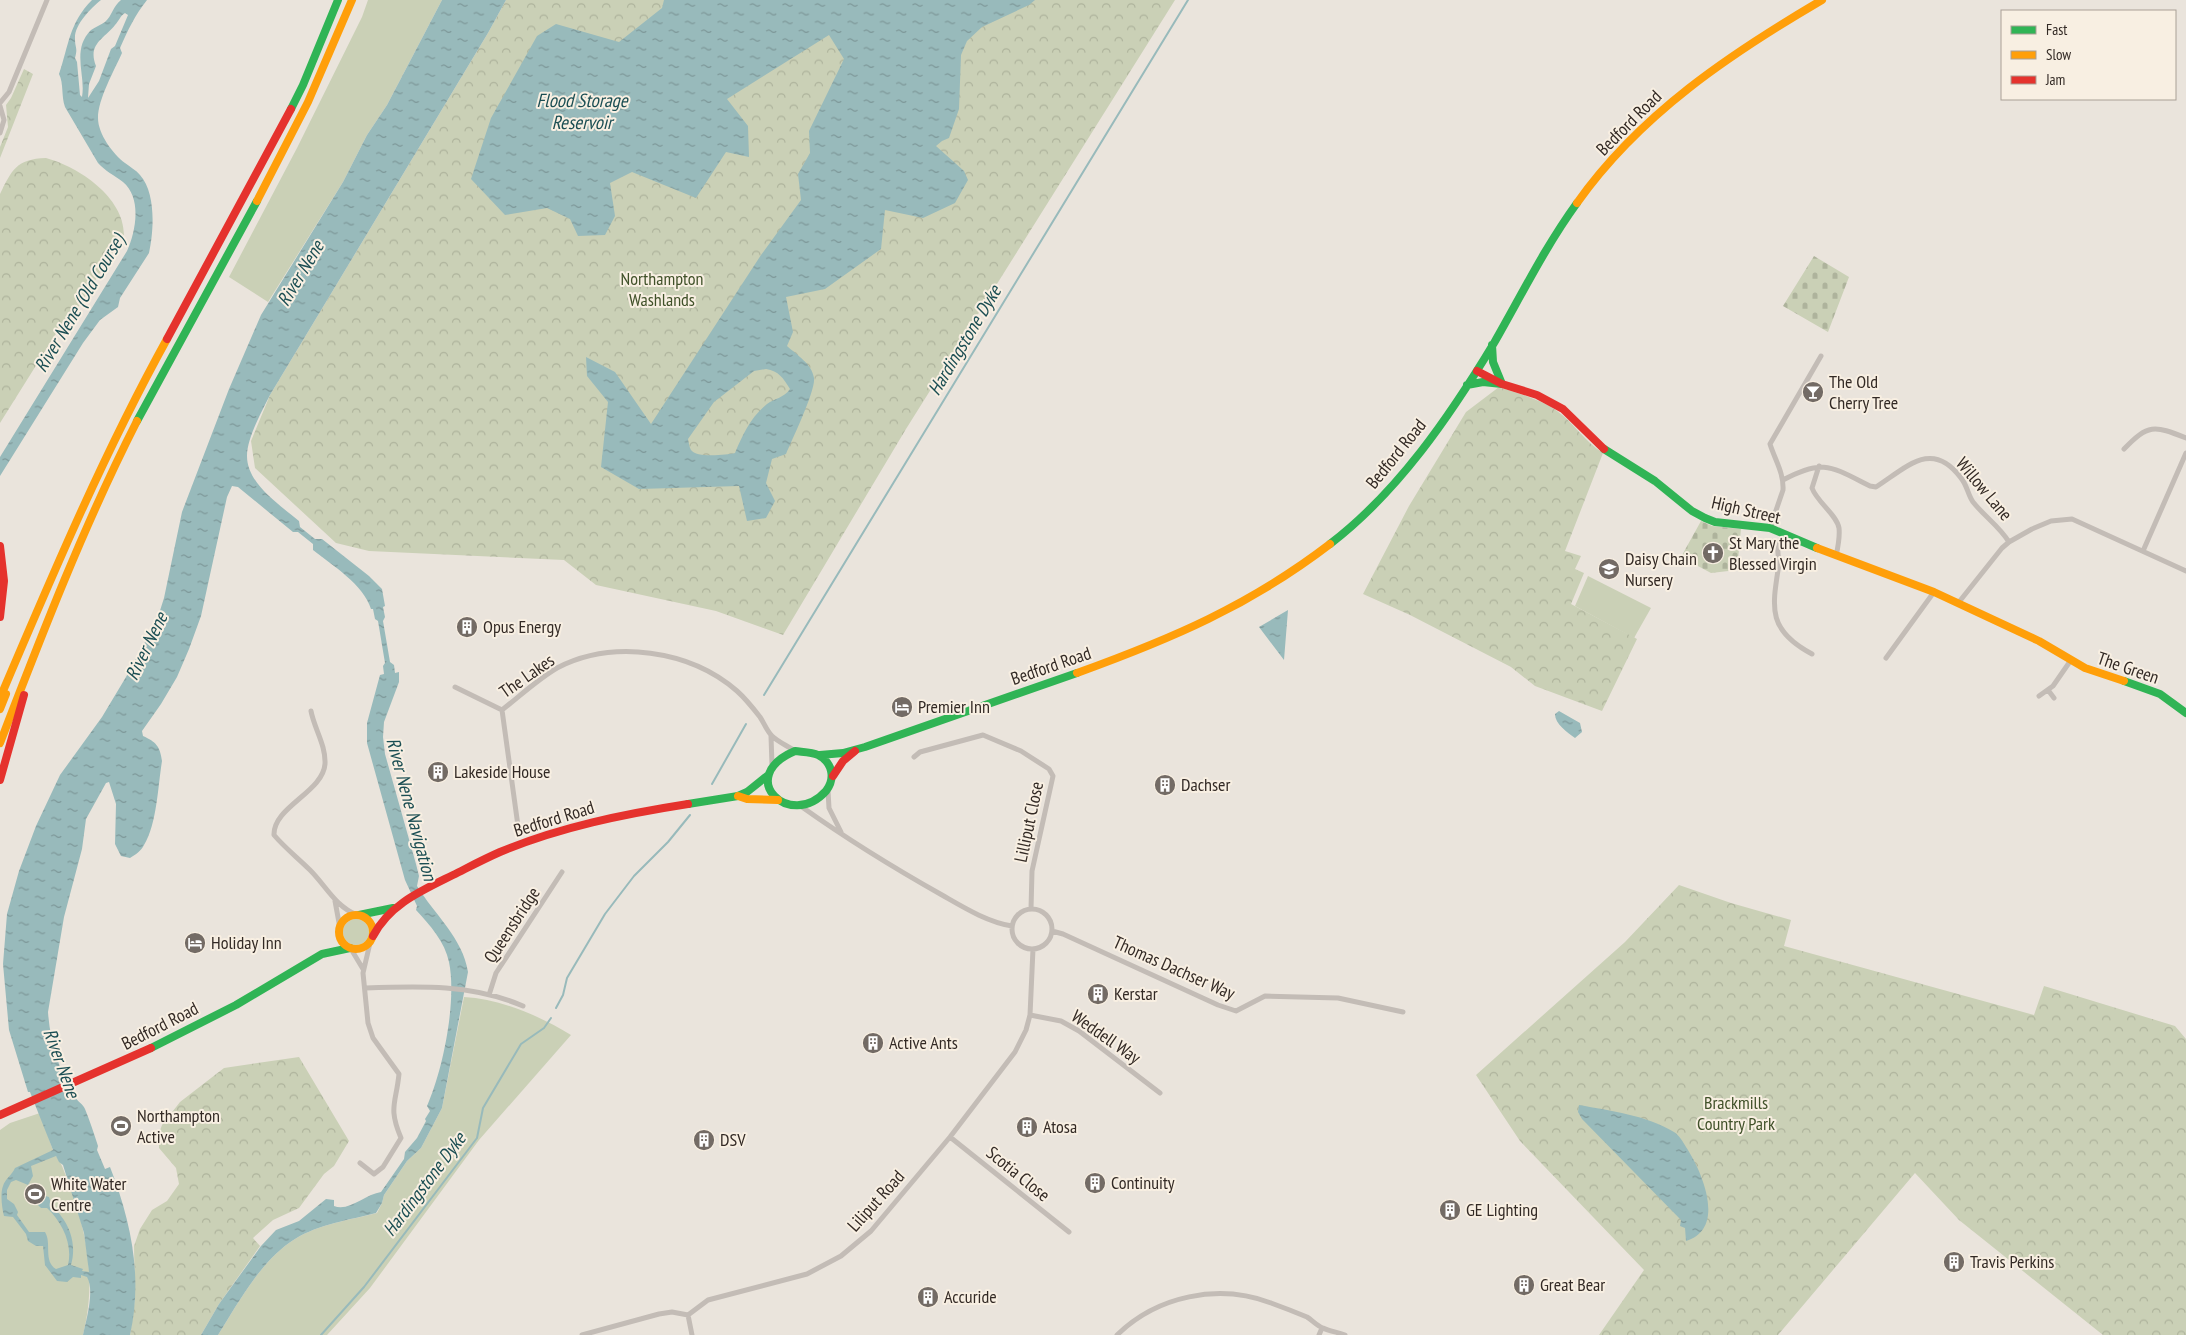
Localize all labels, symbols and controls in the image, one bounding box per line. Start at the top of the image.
legend [2001,10,2176,100]
text: Fast [2046,20,2067,39]
text: Slow [2046,45,2071,64]
text: Jam [2045,70,2065,89]
street label: Bedford Road [1591,85,1666,160]
water label: Flood Storage Reservoir [536,88,629,134]
water label: River Nene (Old Course) [29,228,131,376]
water label: River Nene [271,235,329,310]
park label: Northampton Washlands [621,267,703,311]
water label: Hardingstone Dyke [922,280,1007,399]
place label: The Old Cherry Tree [1829,370,1898,414]
bar icon: The Old Cherry Tree [1801,380,1825,404]
street label: Bedford Road [1360,414,1431,493]
street label: Willow Lane [1951,452,2018,525]
street label: High Street [1709,490,1783,529]
place label: St Mary the Blessed Virgin [1729,531,1817,575]
church icon: St Mary the Blessed Virgin [1701,541,1725,565]
place label: Daisy Chain Nursery [1625,547,1697,591]
school or university icon: Daisy Chain Nursery [1597,557,1621,581]
water label: River Nene [119,607,173,684]
building icon: Opus Energy [455,615,479,639]
place label: Opus Energy [483,615,561,638]
street label: Bedford Road [1008,641,1094,690]
street label: The Green [2094,646,2162,689]
street label: The Lakes [495,648,559,703]
hotel icon: Premier Inn [890,695,914,719]
place label: Premier Inn [918,695,990,718]
water label: River Nene Navigation [381,735,443,885]
building icon: Lakeside House [426,760,450,784]
place label: Lakeside House [454,760,550,783]
building icon: Dachser [1153,773,1177,797]
place label: Dachser [1181,773,1230,796]
street label: Lilliput Close [1009,779,1048,864]
street label: Bedford Road [511,795,597,842]
street label: Queensbridge [478,882,545,967]
street label: Thomas Dachser Way [1110,930,1239,1005]
hotel icon: Holiday Inn [183,931,207,955]
place label: Holiday Inn [211,931,282,954]
building icon: Kerstar [1086,982,1110,1006]
place label: Kerstar [1114,982,1158,1005]
street label: Bedford Road [117,996,202,1055]
street label: Weddell Way [1067,1004,1146,1069]
water label: River Nene [38,1025,86,1102]
building icon: Active Ants [861,1031,885,1055]
place label: Active Ants [889,1031,958,1054]
park label: Brackmills Country Park [1697,1091,1775,1135]
place label: Northampton Active [137,1104,220,1148]
sports icon: Northampton Active [109,1114,133,1138]
building icon: Atosa [1015,1115,1039,1139]
place label: Atosa [1043,1115,1077,1138]
water label: Hardingstone Dyke [377,1126,472,1241]
building icon: DSV [692,1128,716,1152]
place label: DSV [720,1128,746,1151]
street label: Scotia Close [982,1141,1055,1206]
street label: Liliput Road [842,1165,909,1236]
building icon: Continuity [1083,1171,1107,1195]
place label: Continuity [1111,1171,1175,1194]
place label: White Water Centre [51,1172,127,1216]
sports icon: White Water Centre [23,1182,47,1206]
building icon: GE Lighting [1438,1198,1462,1222]
place label: GE Lighting [1466,1198,1538,1221]
building icon: Travis Perkins [1942,1250,1966,1274]
place label: Travis Perkins [1970,1250,2054,1273]
building icon: Great Bear [1512,1273,1536,1297]
place label: Great Bear [1540,1273,1605,1296]
building icon: Accuride [916,1285,940,1309]
place label: Accuride [944,1285,997,1308]

